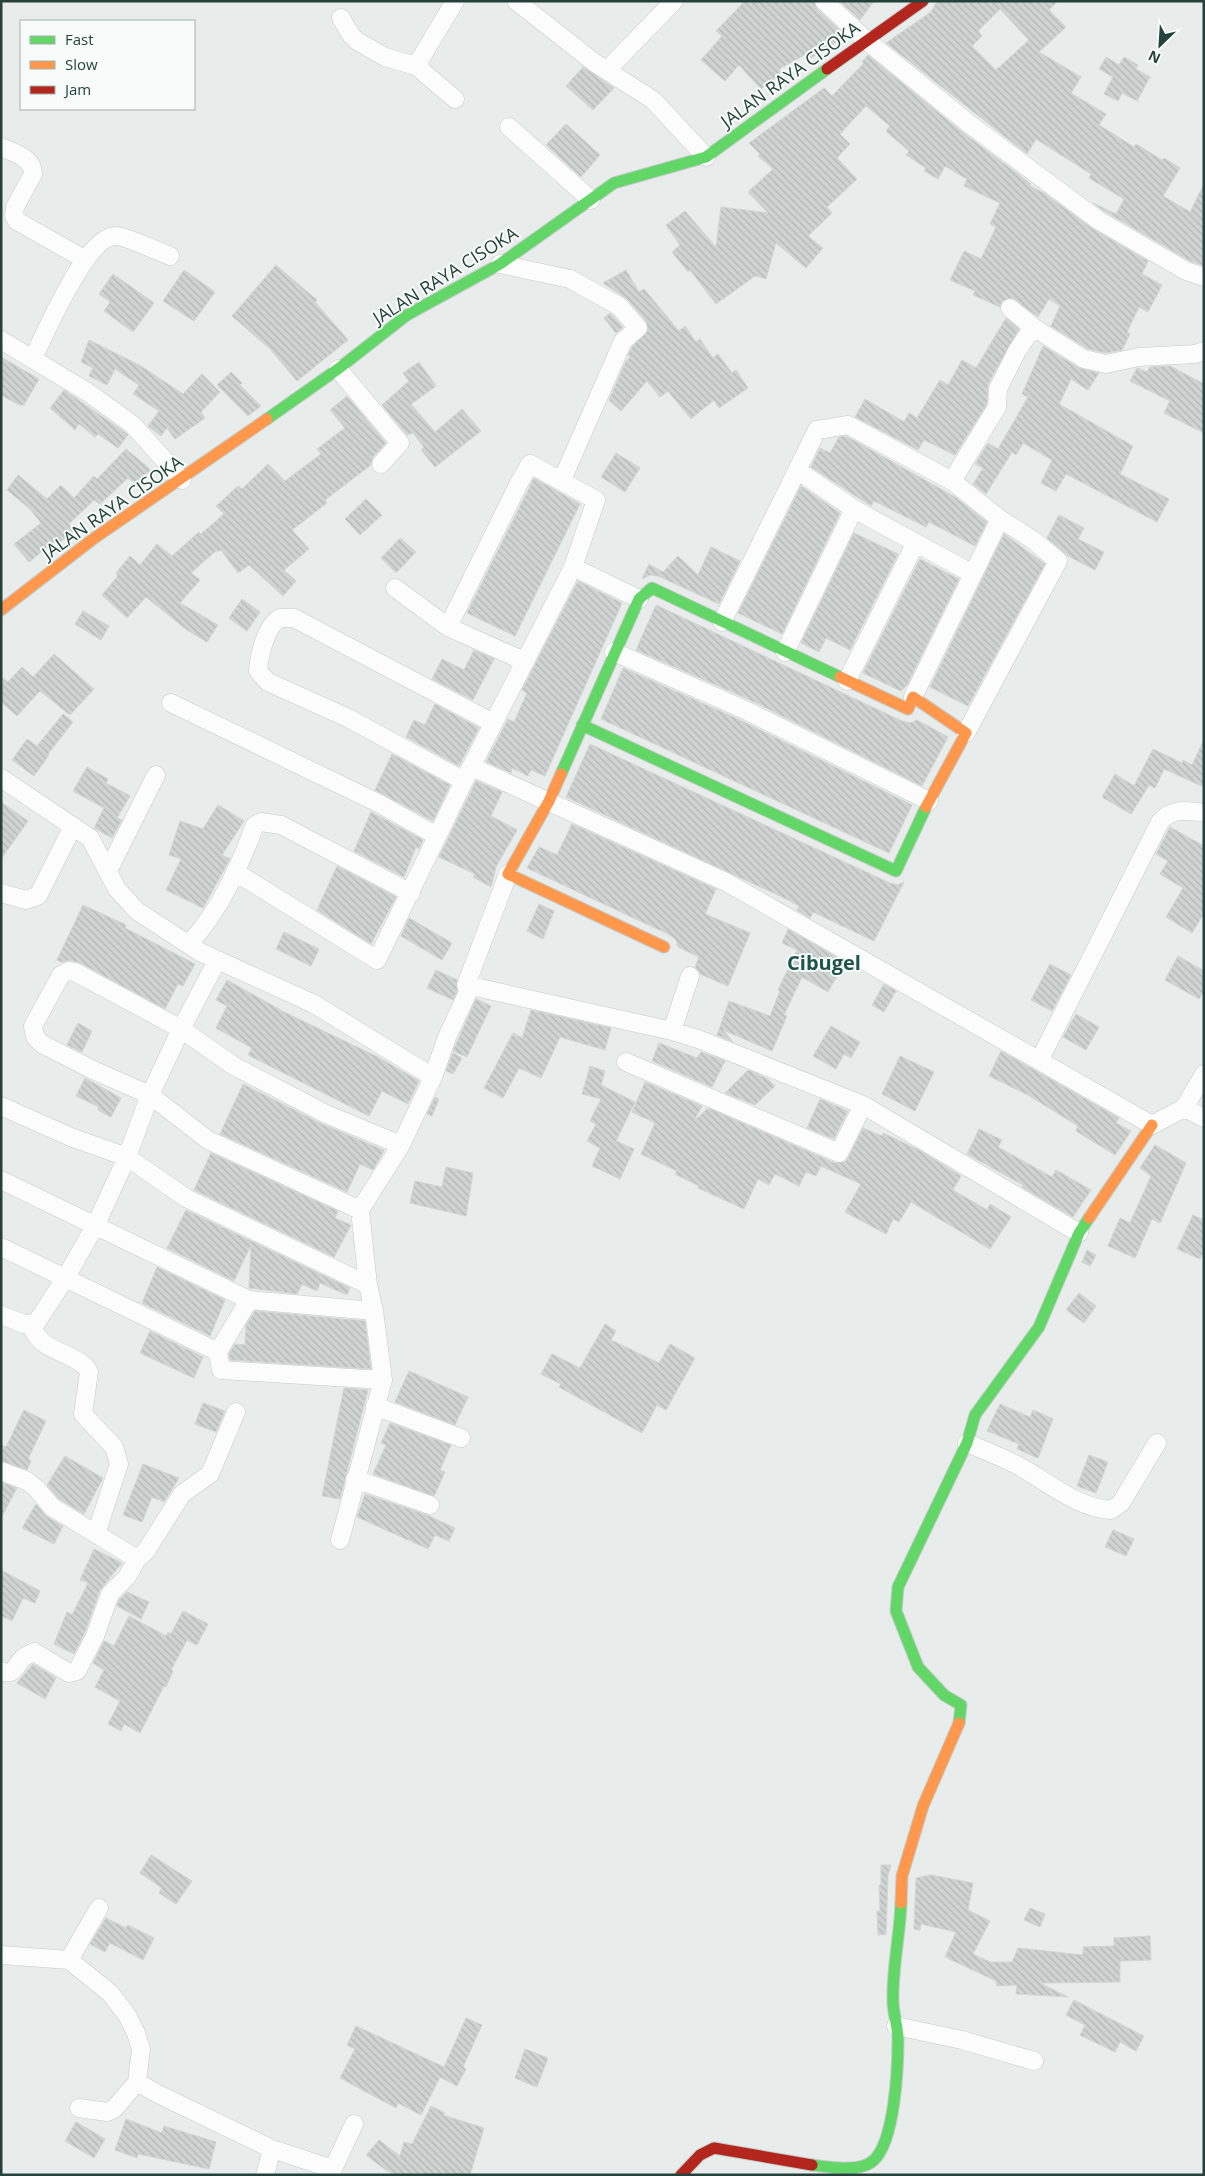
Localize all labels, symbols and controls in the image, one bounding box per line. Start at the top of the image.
street label: JALAN RAYA CISOKA [714,15,865,134]
legend [20,20,195,110]
north arrow [1135,20,1185,70]
text: Fast [65,29,94,49]
text: N [1145,46,1163,68]
text: Slow [65,54,98,74]
text: Jam [63,79,91,99]
street label: JALAN RAYA CISOKA [366,220,522,330]
street label: JALAN RAYA CISOKA [35,449,188,566]
district label: Cibugel [787,949,861,976]

